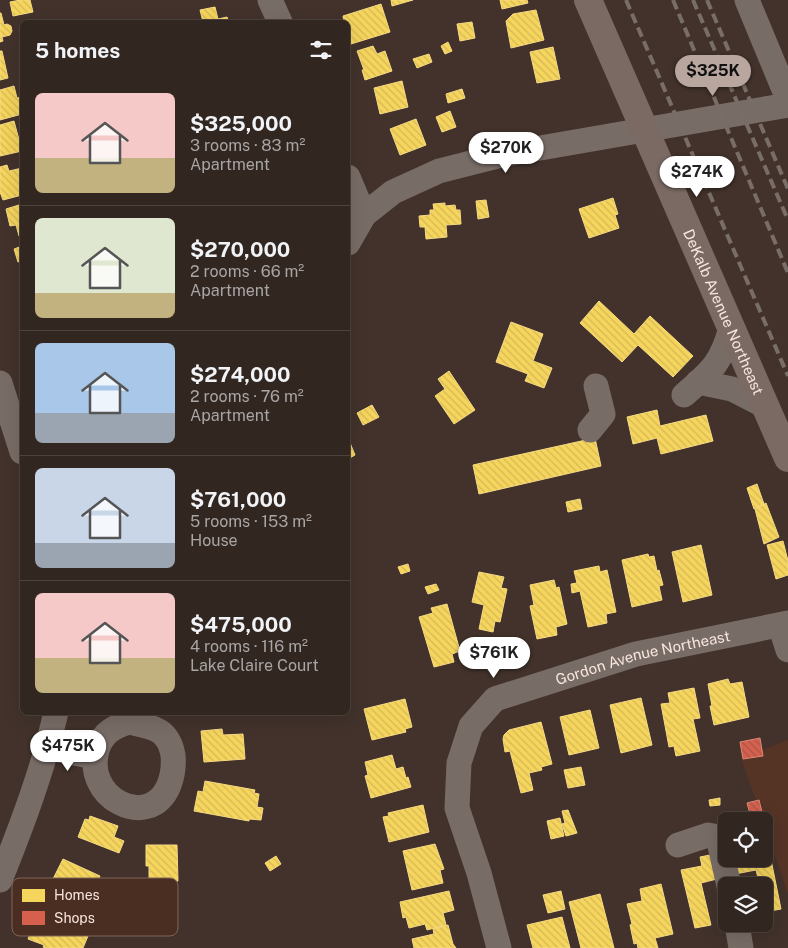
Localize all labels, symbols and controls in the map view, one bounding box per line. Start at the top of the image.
icon: filters [307,36,335,64]
text: 5 homes [35,38,120,63]
pin: $325K [678,54,748,97]
text: $325K [686,61,740,80]
text: $325,000 [190,111,292,136]
icon: home [75,113,135,173]
pin: $270K [471,132,541,174]
text: 3 rooms · 83 m² [190,136,305,155]
text: $270K [480,138,532,157]
text: Apartment [190,155,270,174]
pin: $274K [662,156,732,198]
text: $274K [671,162,723,181]
street label: DeKalb Avenue Northeast [680,226,768,397]
text: $270,000 [190,237,290,262]
icon: home [75,238,135,298]
text: 2 rooms · 66 m² [190,262,304,281]
text: Apartment [190,281,270,300]
text: $274,000 [190,362,291,387]
icon: home [75,363,135,423]
text: 2 rooms · 76 m² [190,387,304,406]
text: Apartment [190,406,270,425]
text: $761,000 [190,487,286,512]
icon: home [75,488,135,548]
text: 5 rooms · 153 m² [190,512,312,531]
text: House [190,531,238,550]
text: $475,000 [190,612,292,637]
icon: home [75,613,135,673]
street label: Gordon Avenue Northeast [553,627,732,688]
pin: $761K [459,636,529,679]
text: 4 rooms · 116 m² [190,637,308,656]
text: $761K [469,643,519,662]
text: Lake Claire Court [190,656,319,675]
pin: $475K [33,730,103,772]
text: $475K [41,736,95,755]
map controls [718,812,773,932]
button: locate [718,812,773,867]
button: layers [718,877,773,932]
legend [12,878,178,936]
text: Homes [54,887,100,903]
text: Shops [54,910,95,926]

